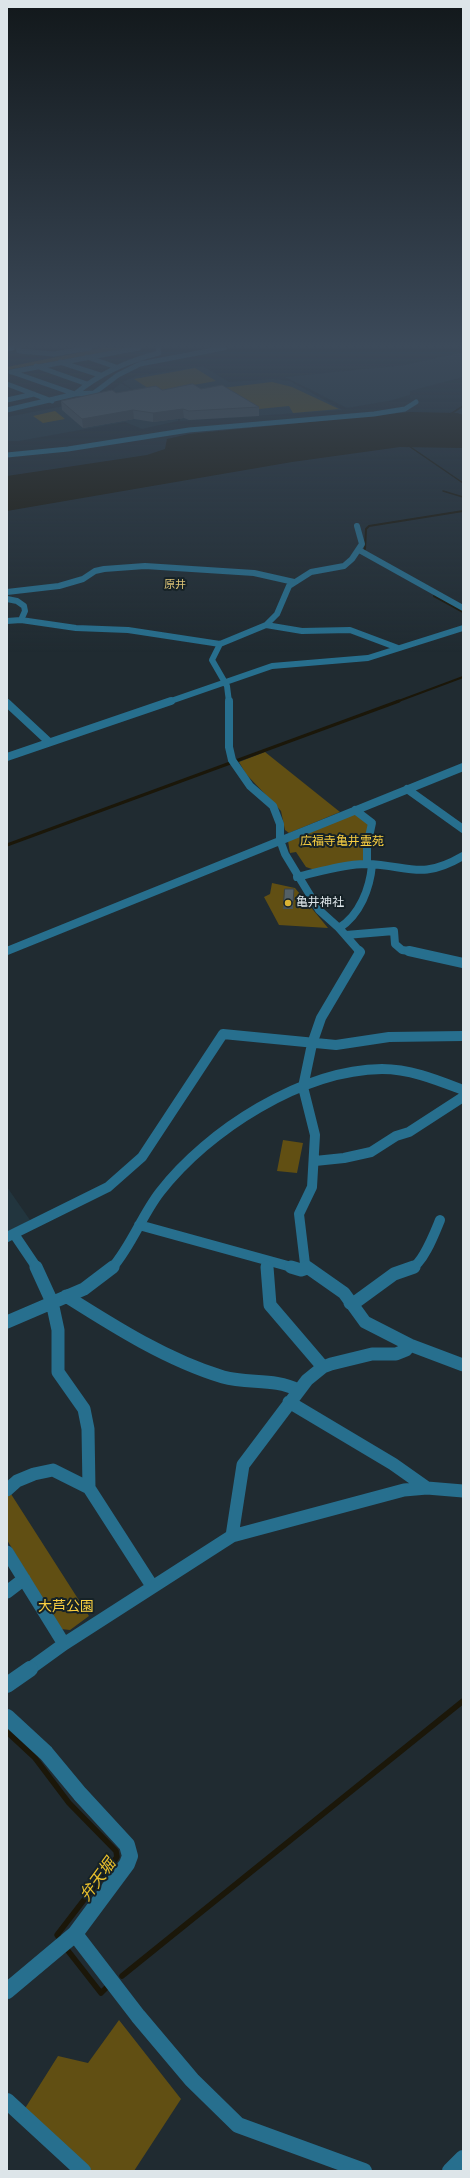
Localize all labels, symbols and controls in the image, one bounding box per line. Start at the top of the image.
district label: 原井 [164,578,186,592]
park label: 広福寺亀井霊苑 [300,835,384,849]
place label: 亀井神社 [296,896,344,910]
marker: 亀井神社 [283,898,293,908]
park label: 大芦公園 [38,1599,94,1615]
water label: 弁天堀 [76,1855,120,1905]

